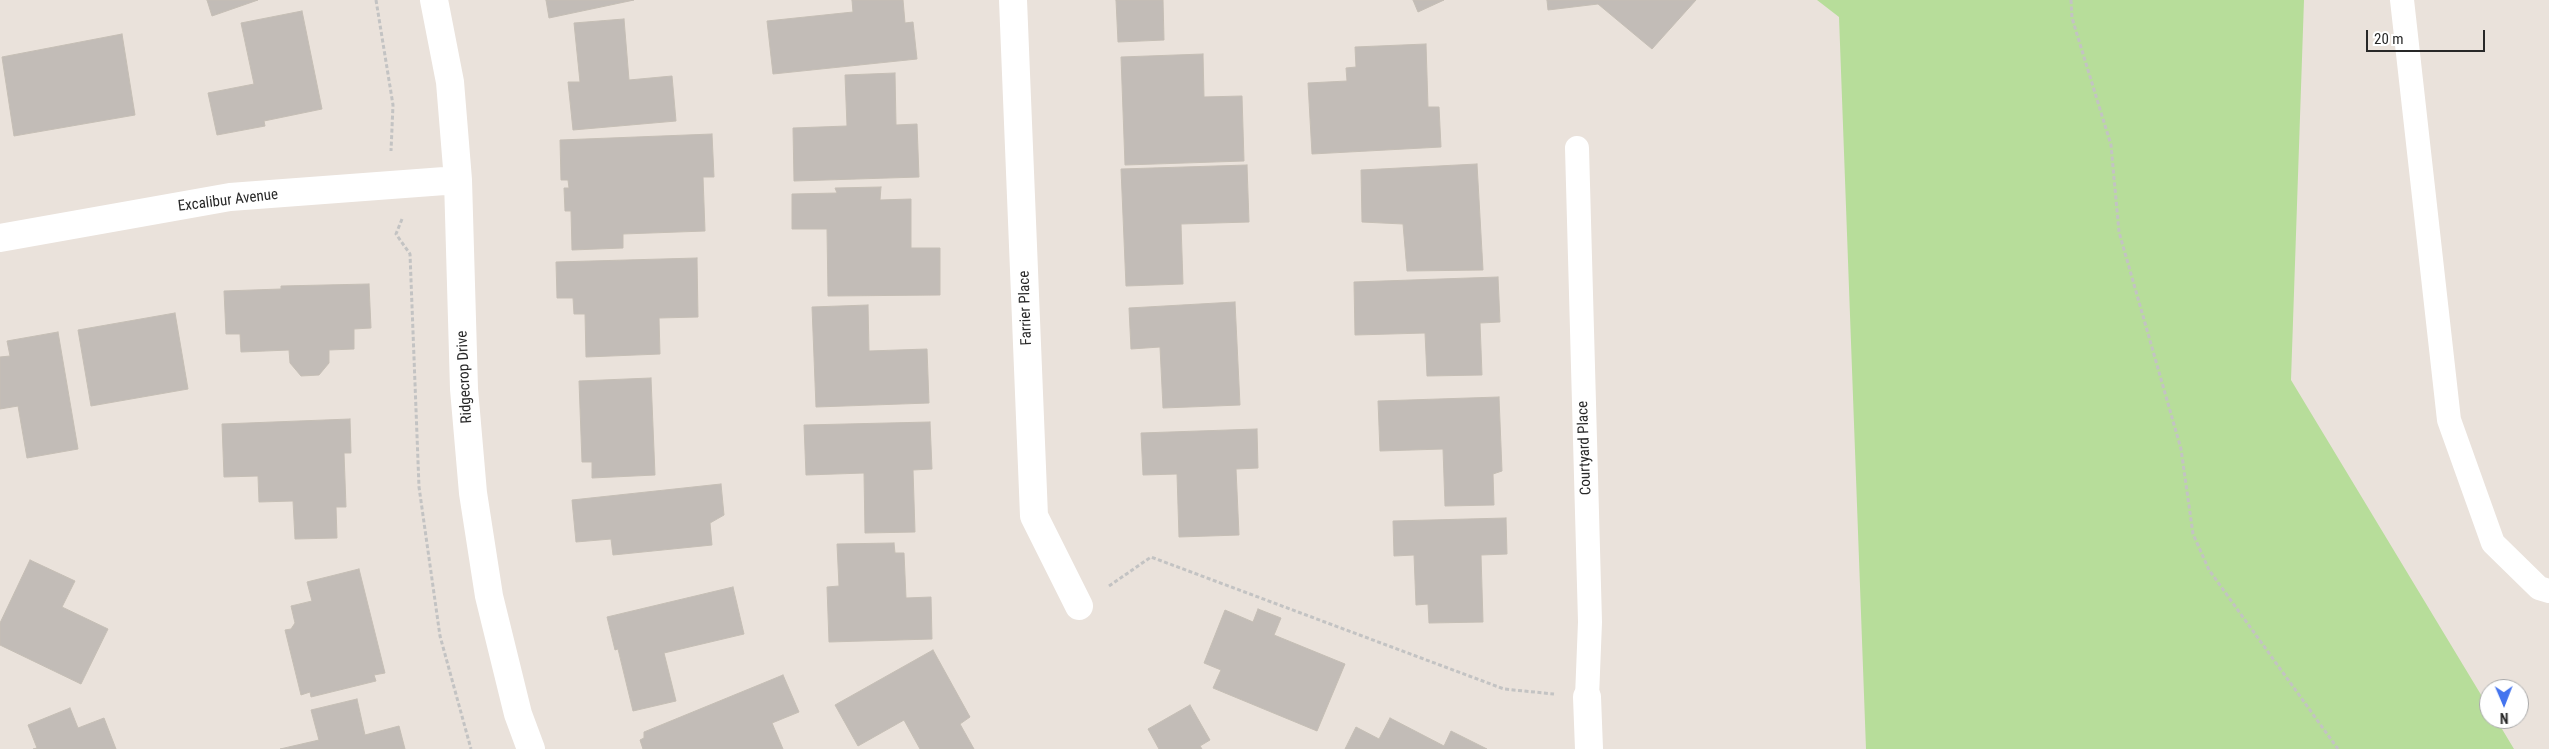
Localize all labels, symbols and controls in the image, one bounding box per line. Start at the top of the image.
scale bar [2369,20,2488,52]
text: 20 m [2374,30,2404,48]
street label: Excalibur Avenue [177,186,279,216]
street label: Farrier Place [1016,270,1036,346]
street label: Ridgecrop Drive [454,330,476,424]
street label: Courtyard Place [1574,401,1596,495]
north arrow [2479,679,2529,729]
text: N [2500,710,2509,726]

